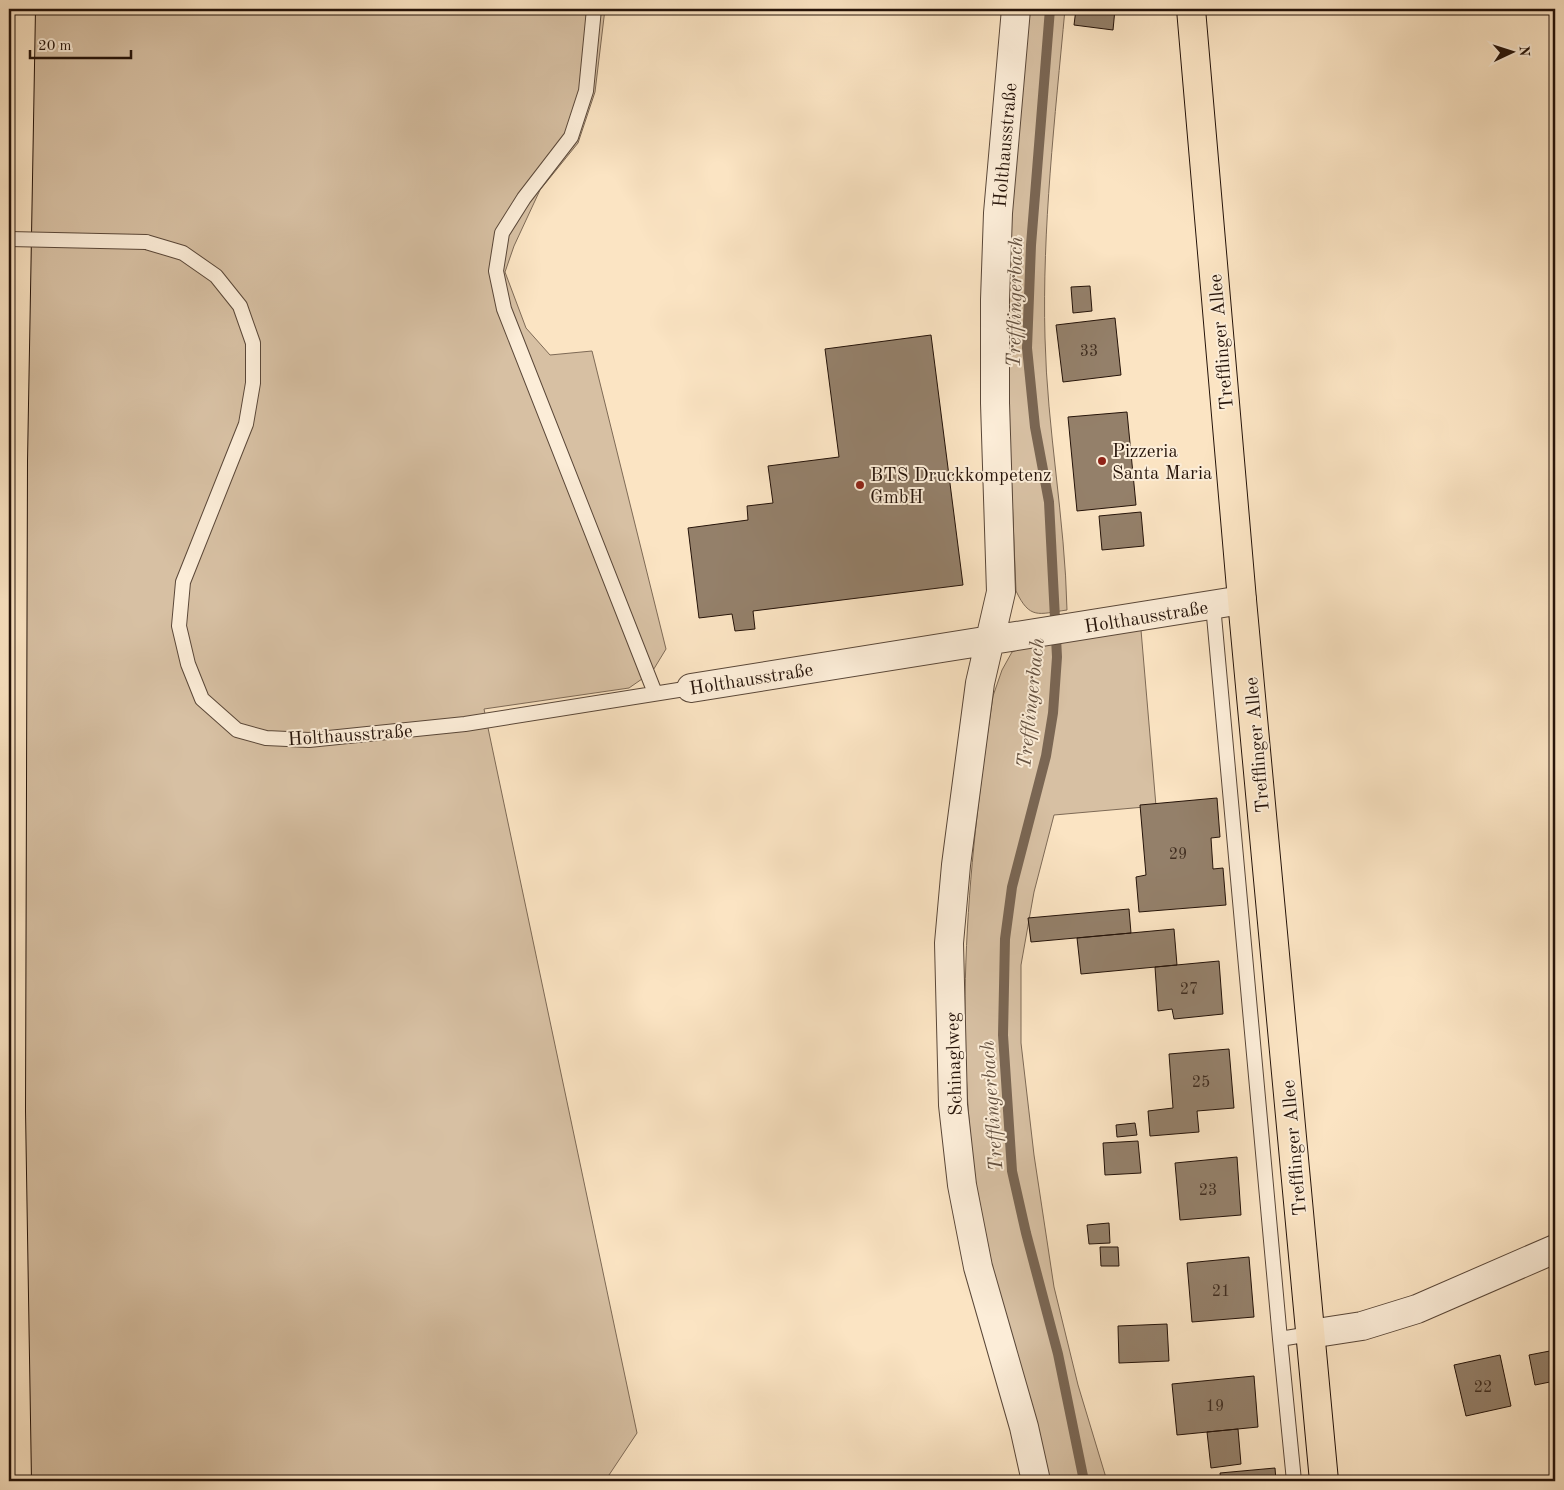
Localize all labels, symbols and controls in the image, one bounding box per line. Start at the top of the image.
scale bar [30,28,131,60]
north arrow [1486,28,1536,78]
text: 20 m [38,39,72,54]
text: N [1517,45,1531,57]
street label: Holthausstraße [992,82,1021,208]
water label: Trefflingerbach [1005,236,1027,368]
street label: Trefflinger Allee [1207,273,1238,410]
house number: 33 [1080,344,1098,360]
place label: Pizzeria Santa Maria [1112,443,1213,484]
marker: Pizzeria Santa Maria [1096,455,1108,467]
place label: BTS Druckkompetenz GmbH [870,467,1052,508]
marker: BTS Druckkompetenz GmbH [854,479,866,491]
street label: Holthausstraße [1083,599,1210,638]
water label: Trefflingerbach [1015,637,1049,770]
street label: Holthausstraße [688,661,815,700]
street label: Trefflinger Allee [1243,676,1274,813]
street label: Holthausstraße [287,723,413,750]
house number: 29 [1169,847,1187,863]
house number: 27 [1180,982,1198,998]
street label: Schinaglweg [944,1011,967,1116]
water label: Trefflingerbach [978,1040,1008,1172]
house number: 25 [1192,1075,1210,1091]
street label: Trefflinger Allee [1280,1079,1311,1216]
house number: 23 [1199,1183,1217,1199]
house number: 21 [1212,1284,1230,1300]
house number: 22 [1474,1380,1492,1396]
house number: 19 [1206,1399,1224,1415]

